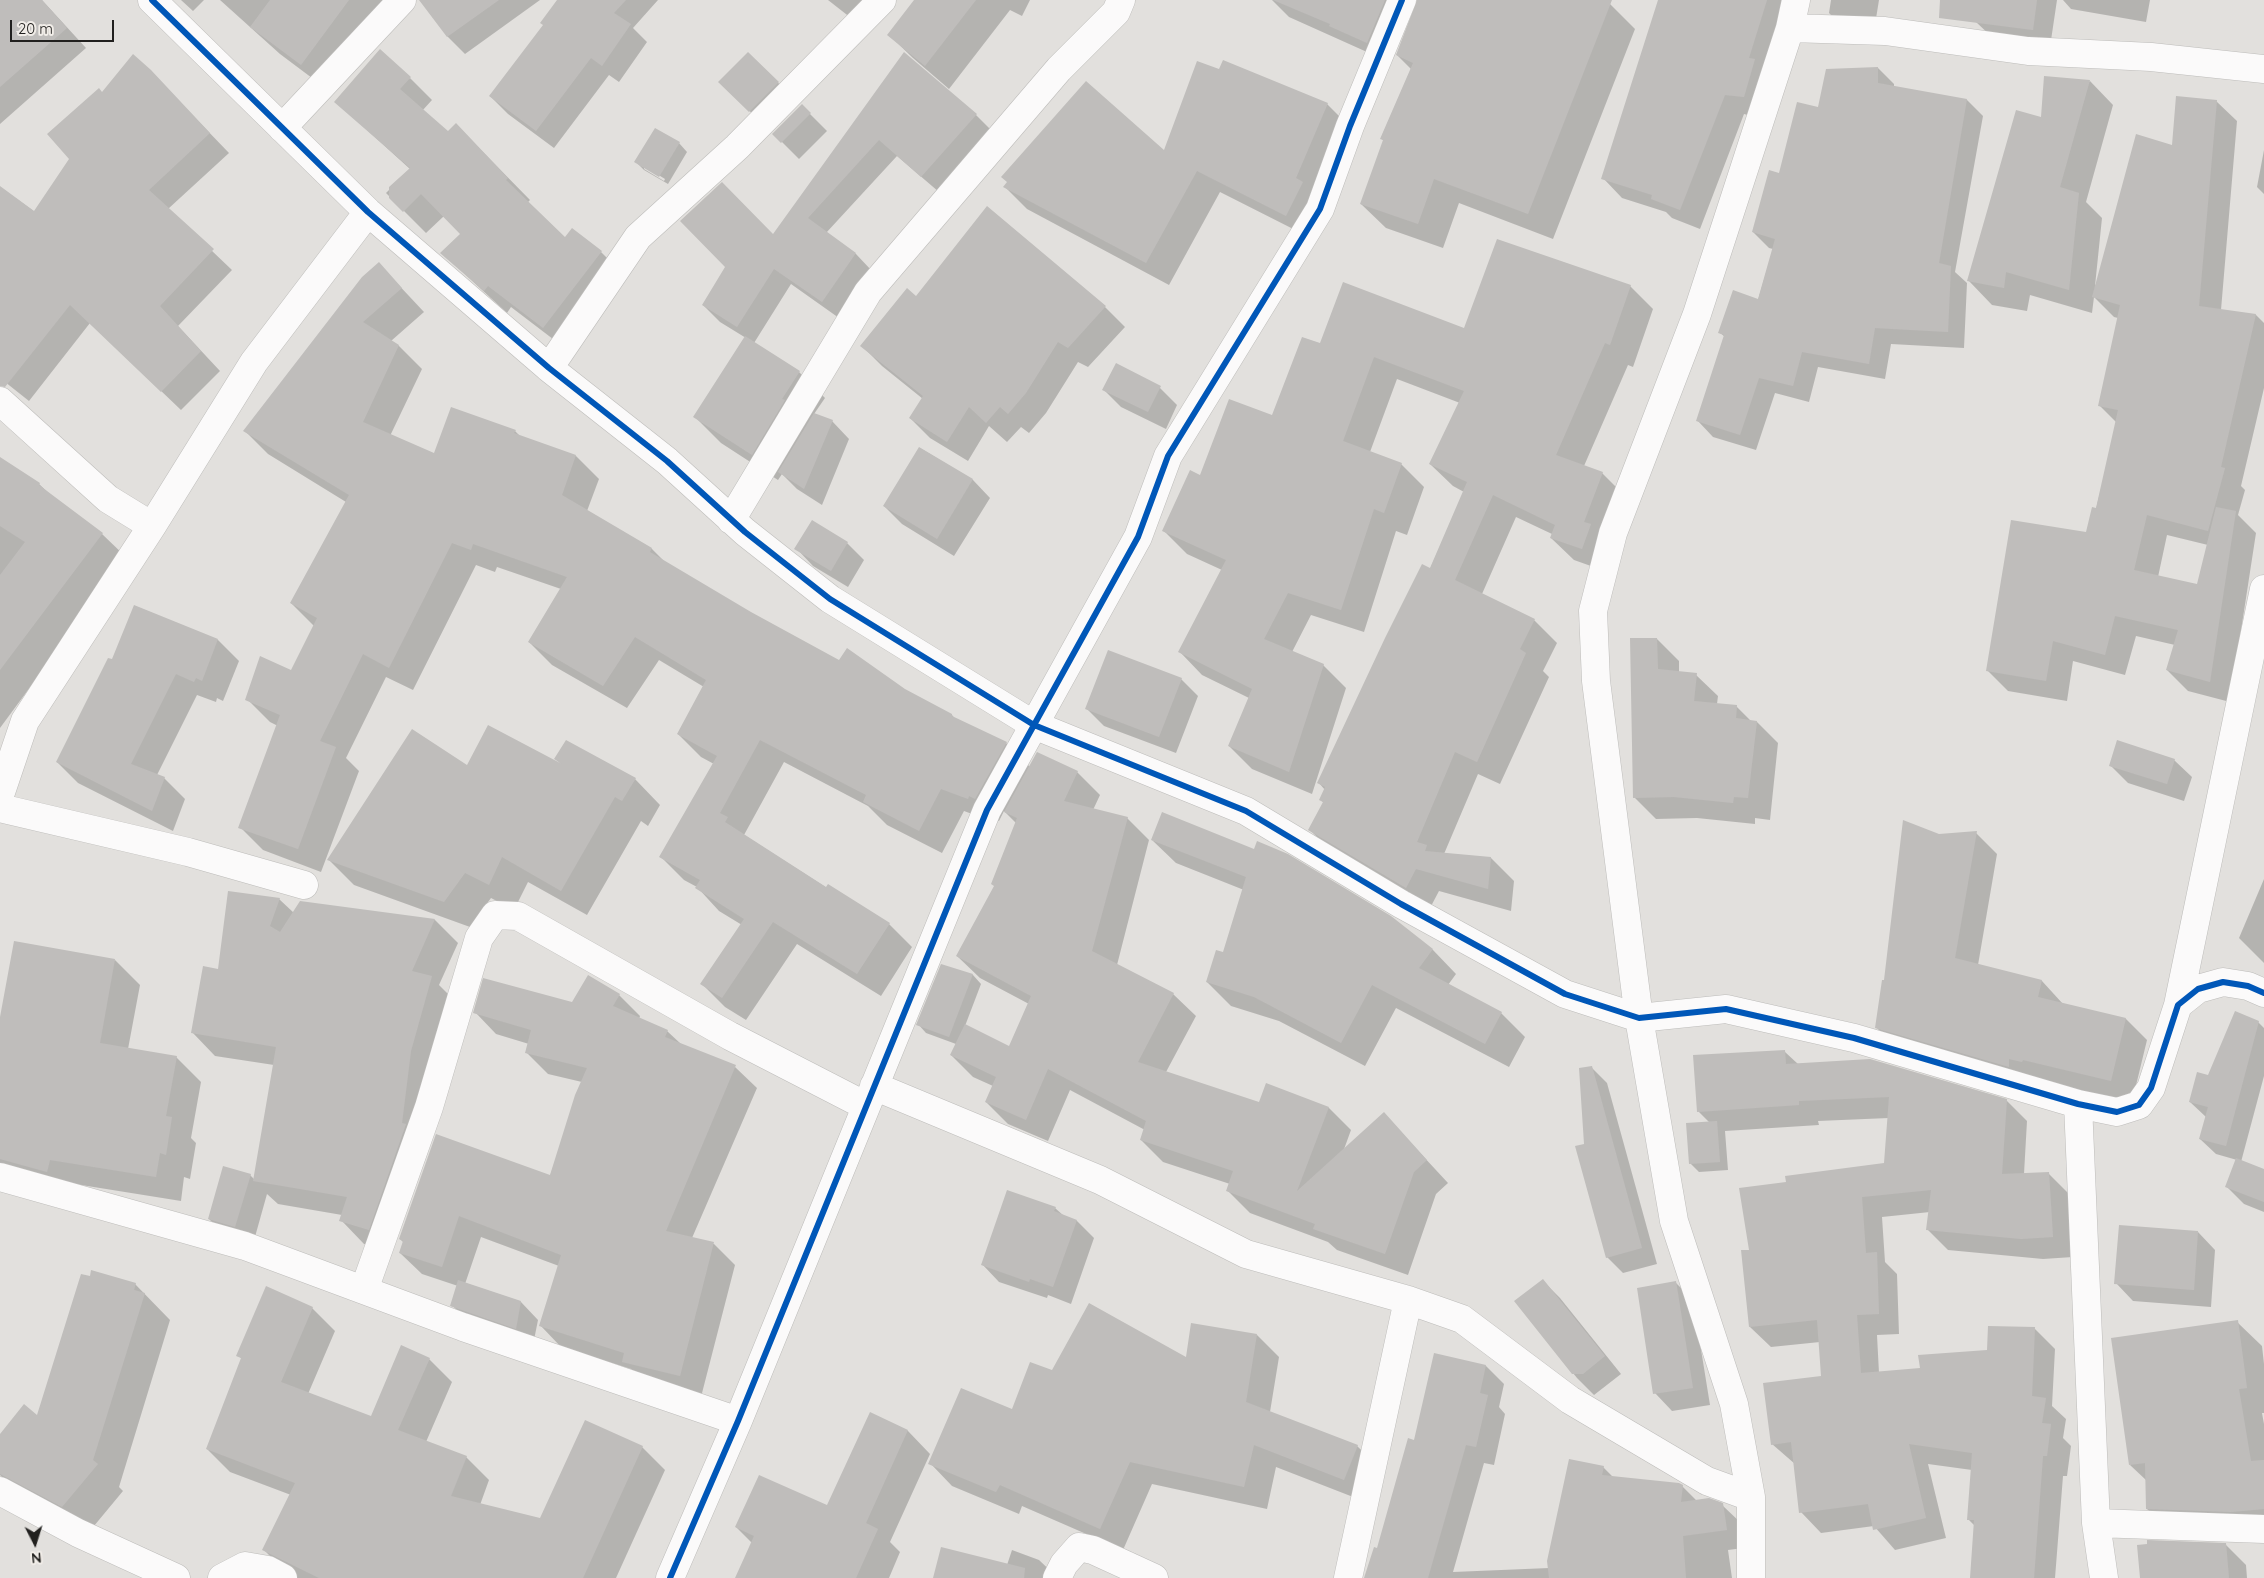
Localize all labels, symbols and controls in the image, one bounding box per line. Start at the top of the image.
scale bar [12,10,116,42]
text: 20 m [18,19,53,38]
north arrow [10,1518,60,1568]
text: N [30,1549,42,1567]

